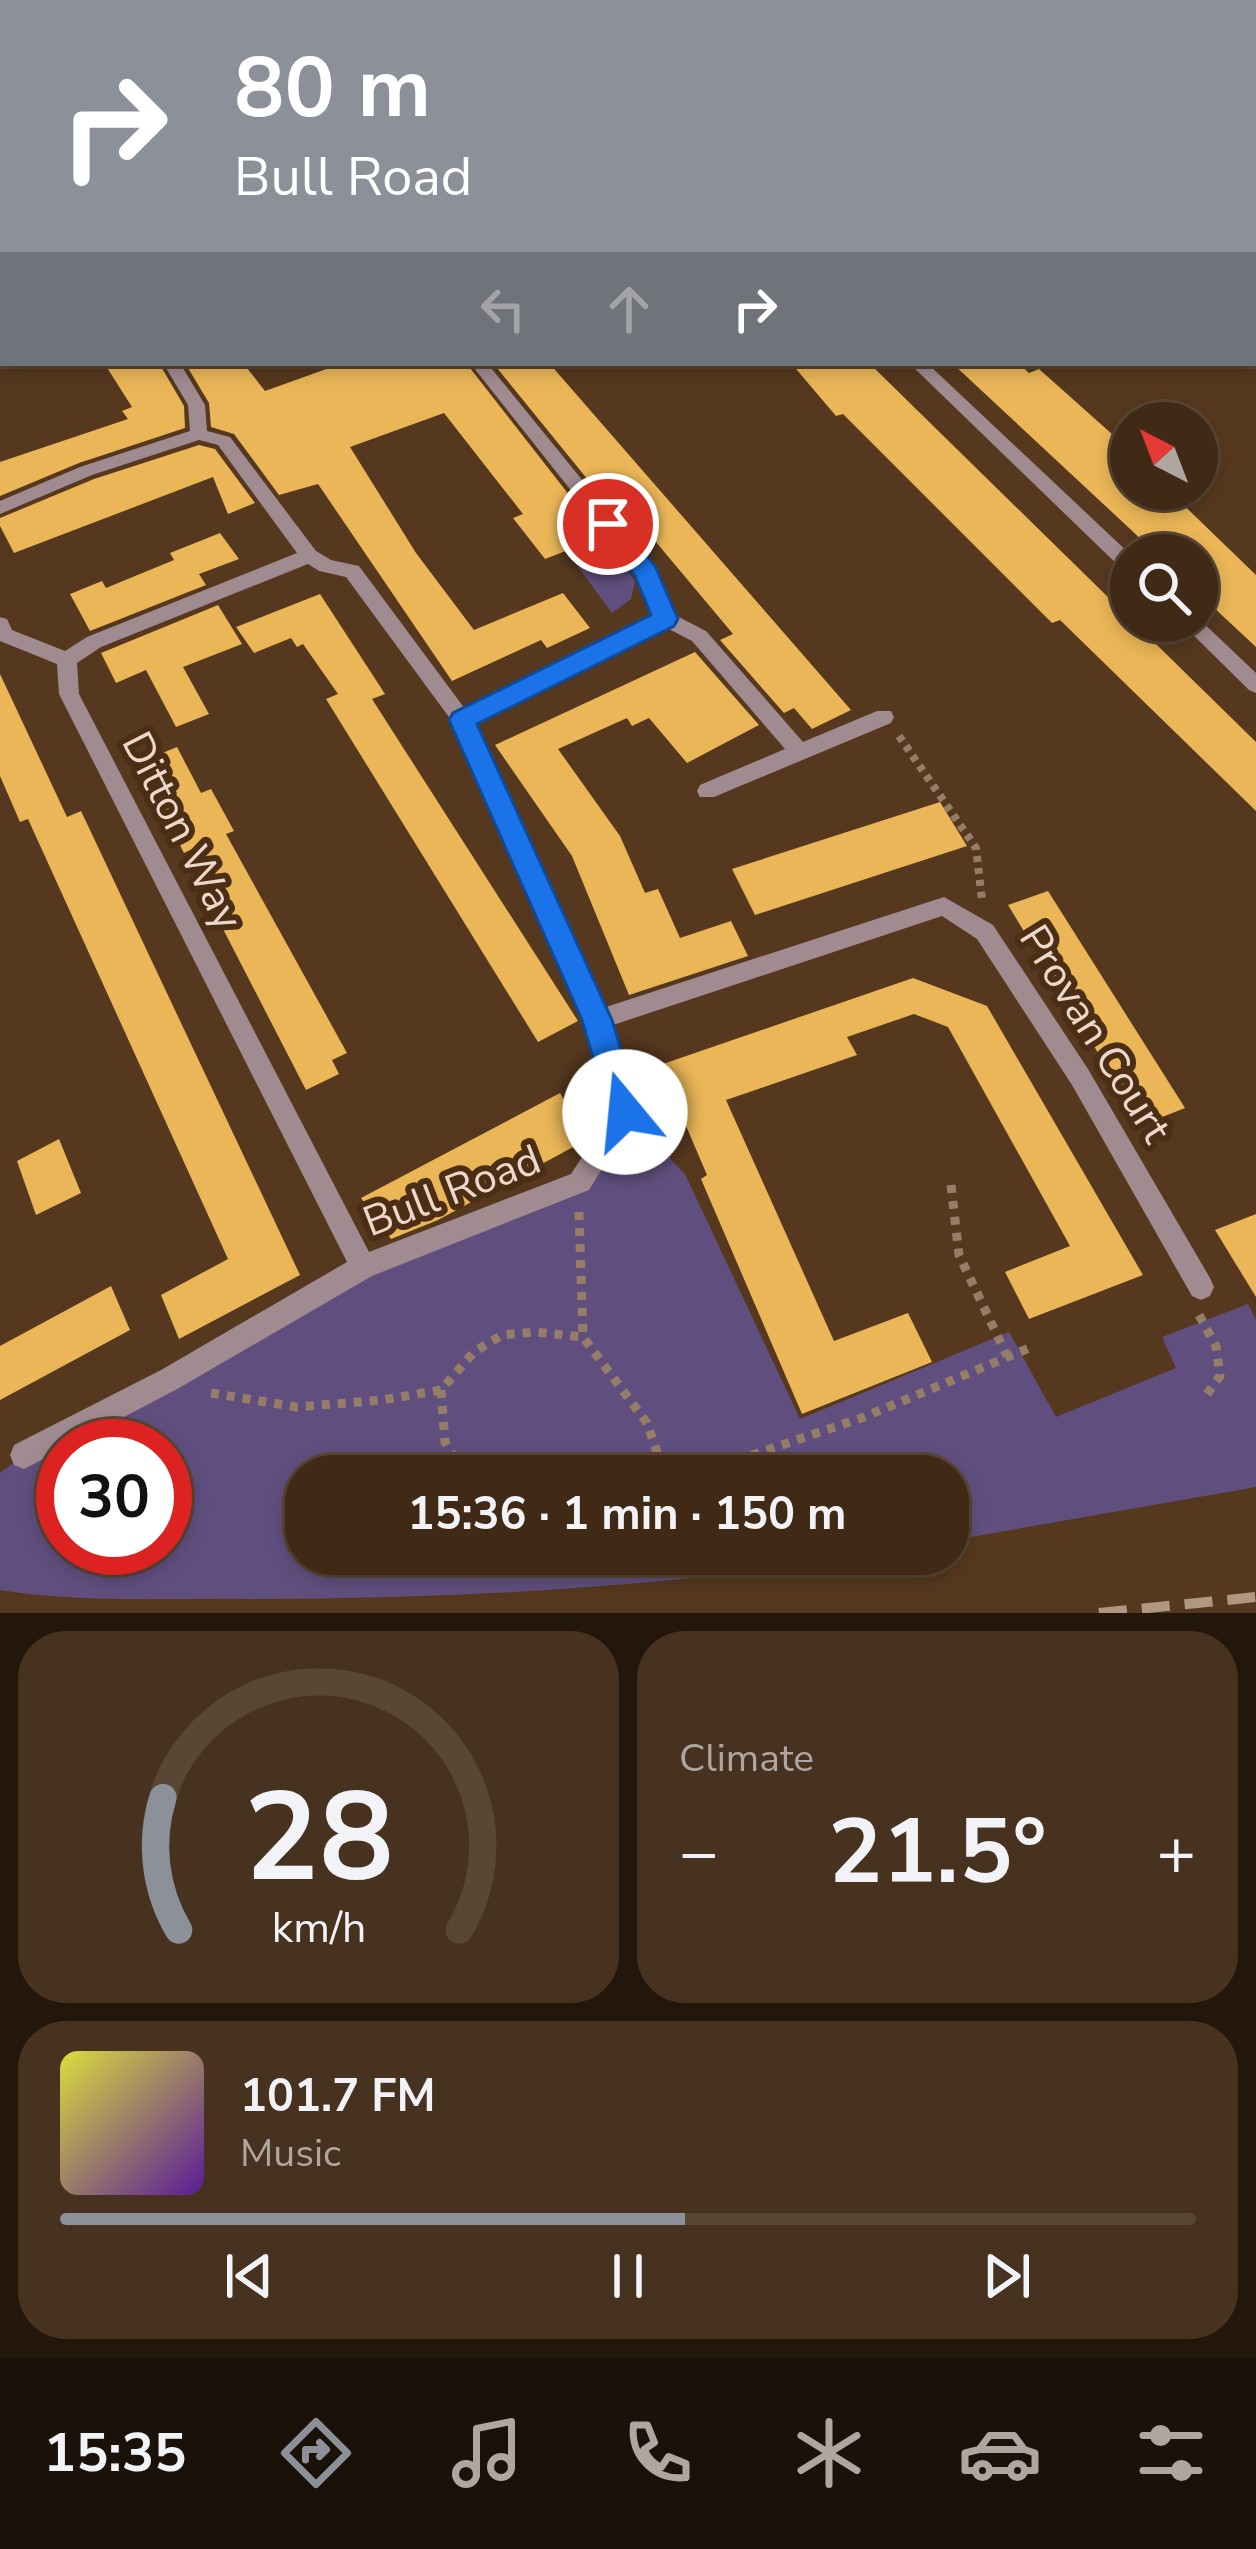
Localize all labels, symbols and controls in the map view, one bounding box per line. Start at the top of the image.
text: 80 m [234,31,431,146]
icon: right [36,48,192,204]
text: Bull Road [234,140,472,214]
icon: left [470,276,536,342]
icon: ahead [596,276,662,342]
icon: right [722,276,788,342]
north arrow [1110,402,1218,510]
map controls [1110,402,1218,642]
pin [557,473,659,575]
icon: arrive [575,491,641,557]
button: search [1110,534,1218,642]
street label: Ditton Way [108,722,256,940]
street label: Provan Court [1005,914,1185,1154]
position arrow [562,1049,688,1175]
street label: Bull Road [355,1131,549,1251]
speed limit sign: 30 [36,1419,192,1575]
text: 15:36 · 1 min · 150 m [407,1484,847,1545]
text: Climate [679,1732,814,1785]
text: 28 [244,1753,393,1923]
text: 21.5° [828,1791,1047,1914]
text: − [679,1808,719,1898]
text: + [1156,1808,1196,1898]
text: km/h [271,1899,366,1957]
text: 101.7 FM [240,2066,436,2127]
text: Music [240,2127,341,2180]
icon: previous [216,2243,282,2309]
icon: pause [595,2243,661,2309]
icon: next [974,2243,1040,2309]
icon: directions [274,2411,358,2495]
icon: music [445,2411,529,2495]
icon: phone [616,2411,700,2495]
icon: climate [787,2411,871,2495]
icon: car [958,2411,1042,2495]
icon: filters [1129,2411,1213,2495]
text: 15:35 [44,2416,187,2490]

